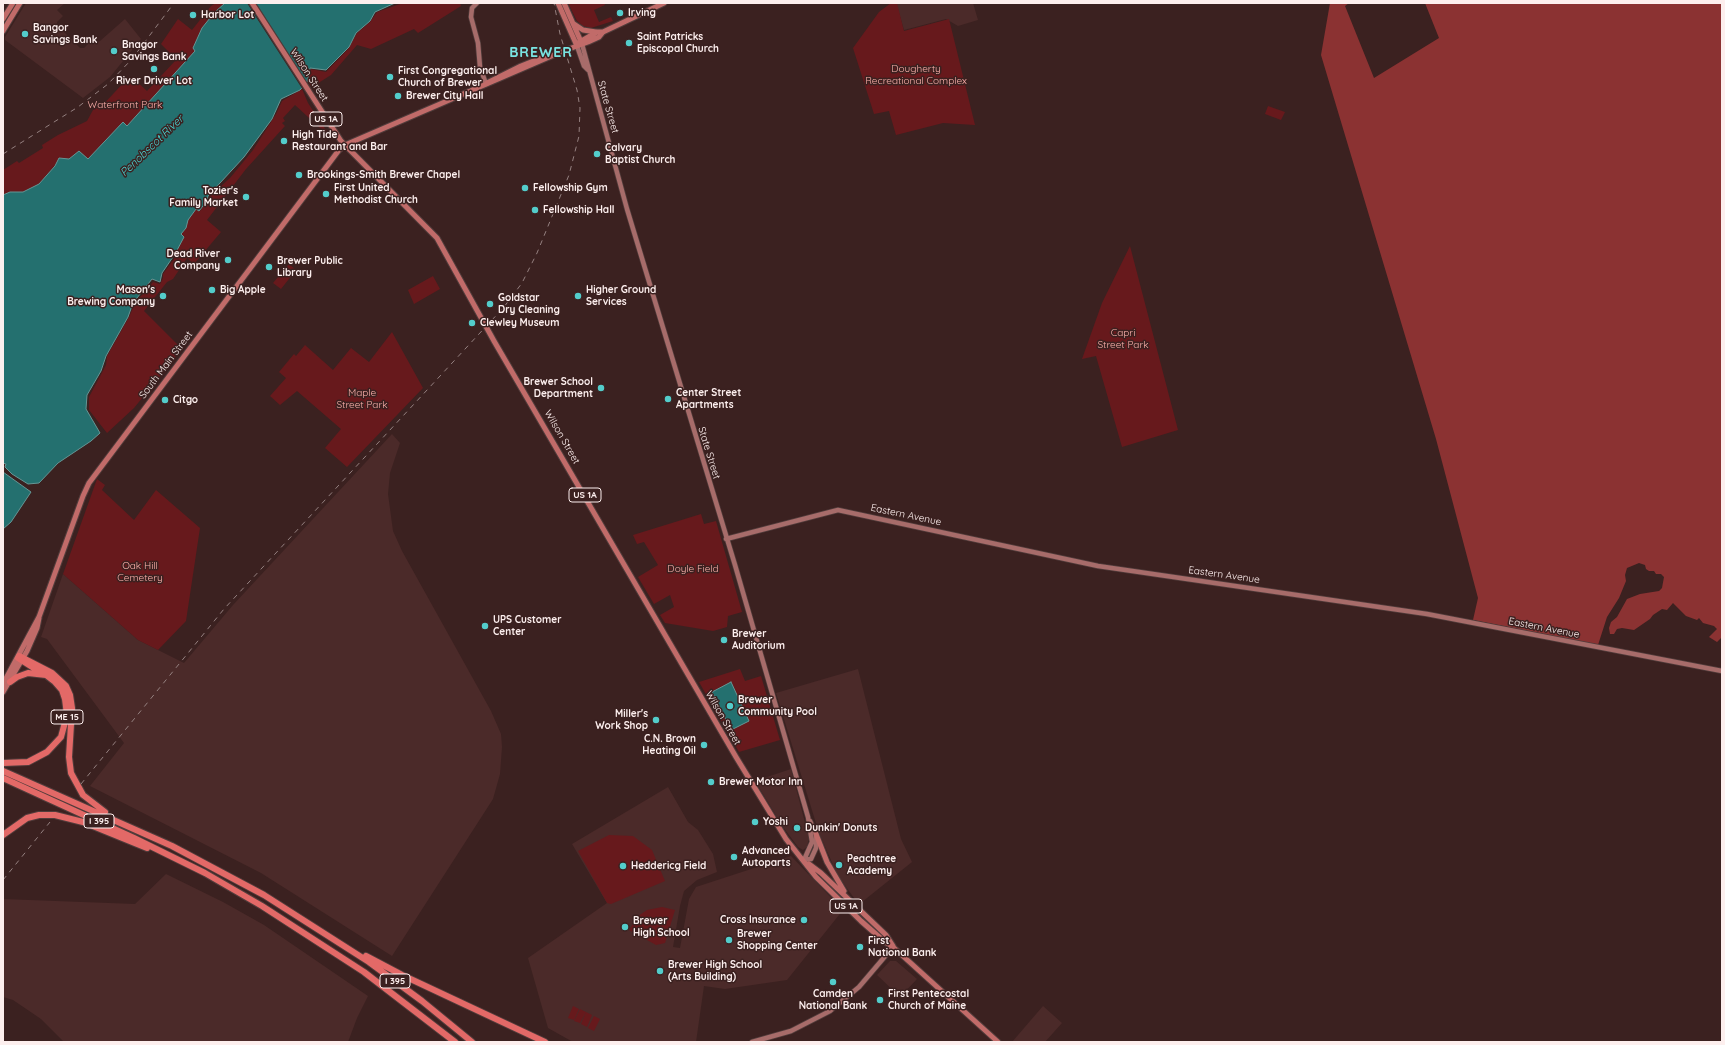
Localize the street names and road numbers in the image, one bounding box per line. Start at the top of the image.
street label: Wilson Street [287,46,331,104]
street label: State Street [595,79,621,135]
road number: US 1A [310,112,342,126]
street label: South Main Street [137,329,195,401]
street label: Wilson Street [542,408,582,466]
street label: State Street [695,425,723,481]
road number: US 1A [569,488,601,502]
street label: Eastern Avenue [870,502,942,528]
street label: Eastern Avenue [1188,564,1260,586]
street label: Eastern Avenue [1508,615,1580,641]
street label: Wilson Street [703,689,743,747]
road number: ME 15 [51,710,83,724]
road number: I 395 [84,814,114,828]
road number: US 1A [830,899,862,913]
road number: I 395 [380,974,410,988]

